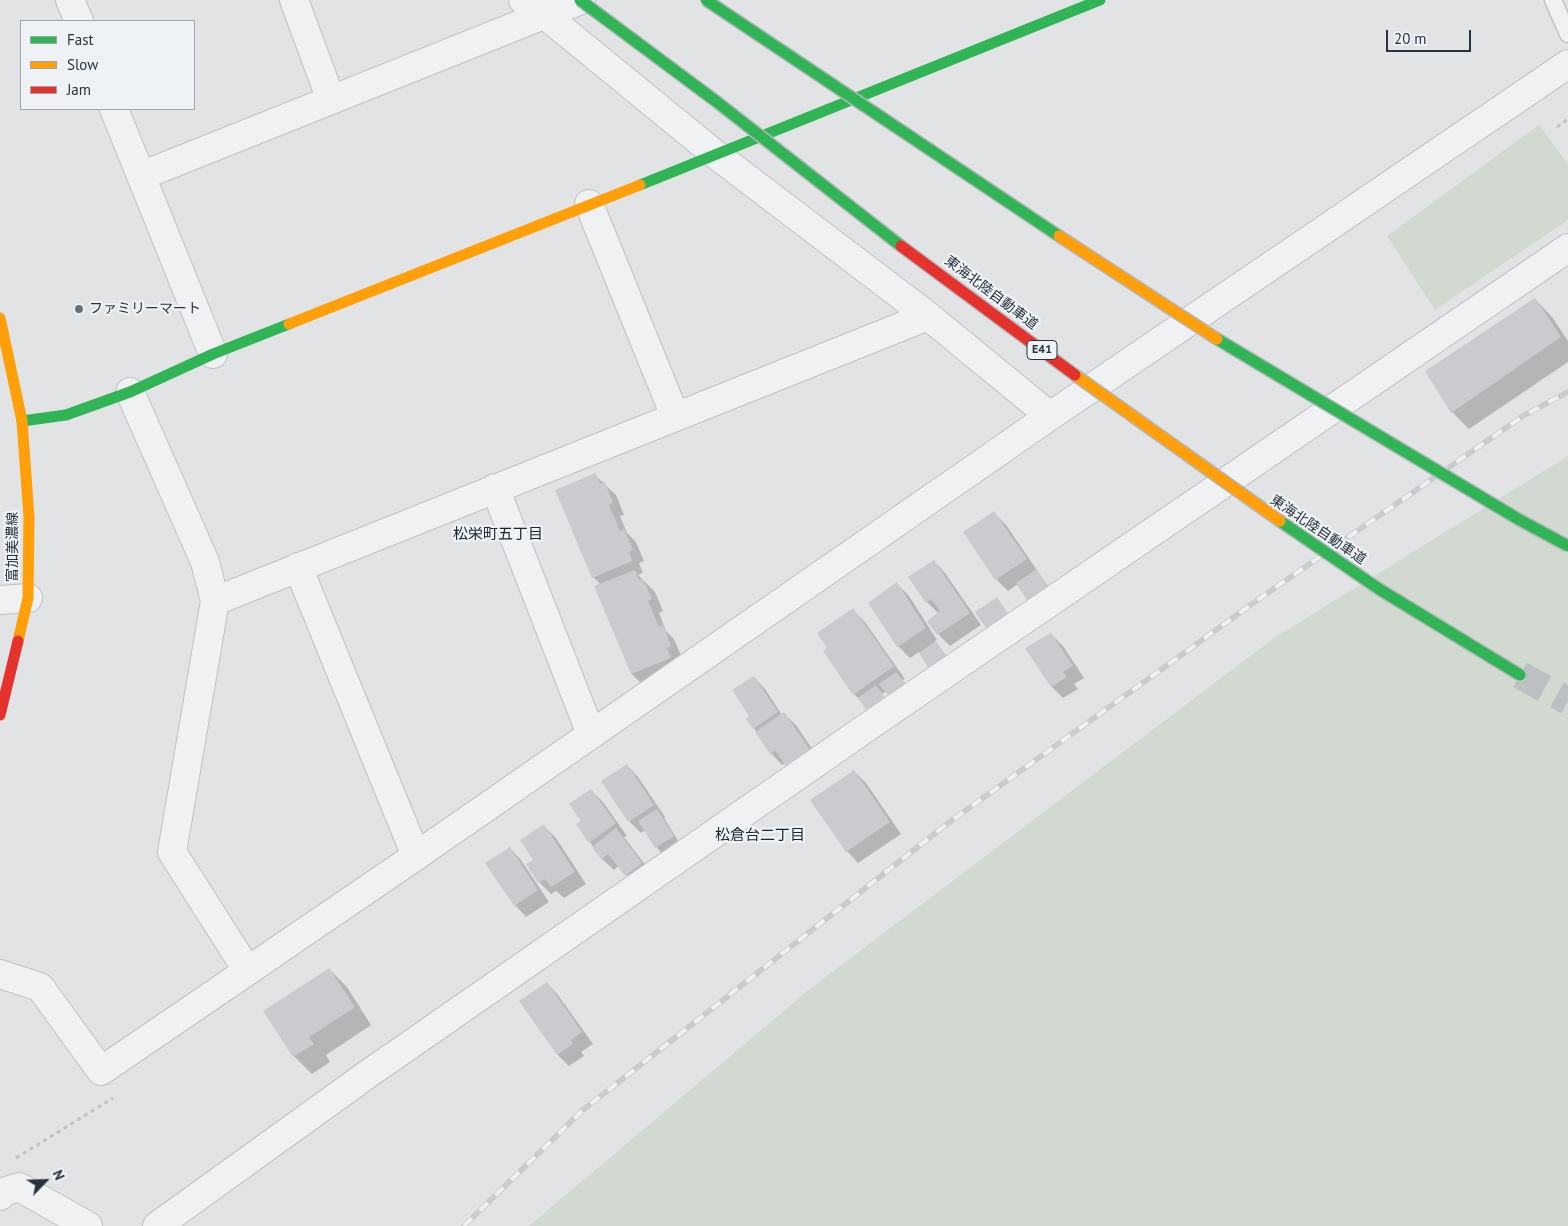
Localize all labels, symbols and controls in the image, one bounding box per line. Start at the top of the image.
legend [20,20,195,110]
scale bar [1388,20,1473,52]
text: 20 m [1394,29,1427,48]
text: Fast [67,30,94,49]
text: Slow [67,55,98,74]
text: Jam [67,80,91,99]
street label: 東海北陸自動車道 [941,253,1041,333]
place label: ファミリーマート [89,301,201,317]
marker: ファミリーマート [73,303,85,315]
road number: E41 [1027,340,1057,360]
street label: 東海北陸自動車道 [1267,492,1369,568]
street label: 富加美濃線 [5,512,21,582]
district label: 松栄町五丁目 [453,526,543,544]
district label: 松倉台二丁目 [715,827,805,845]
north arrow [20,1156,70,1206]
text: N [49,1167,69,1183]

